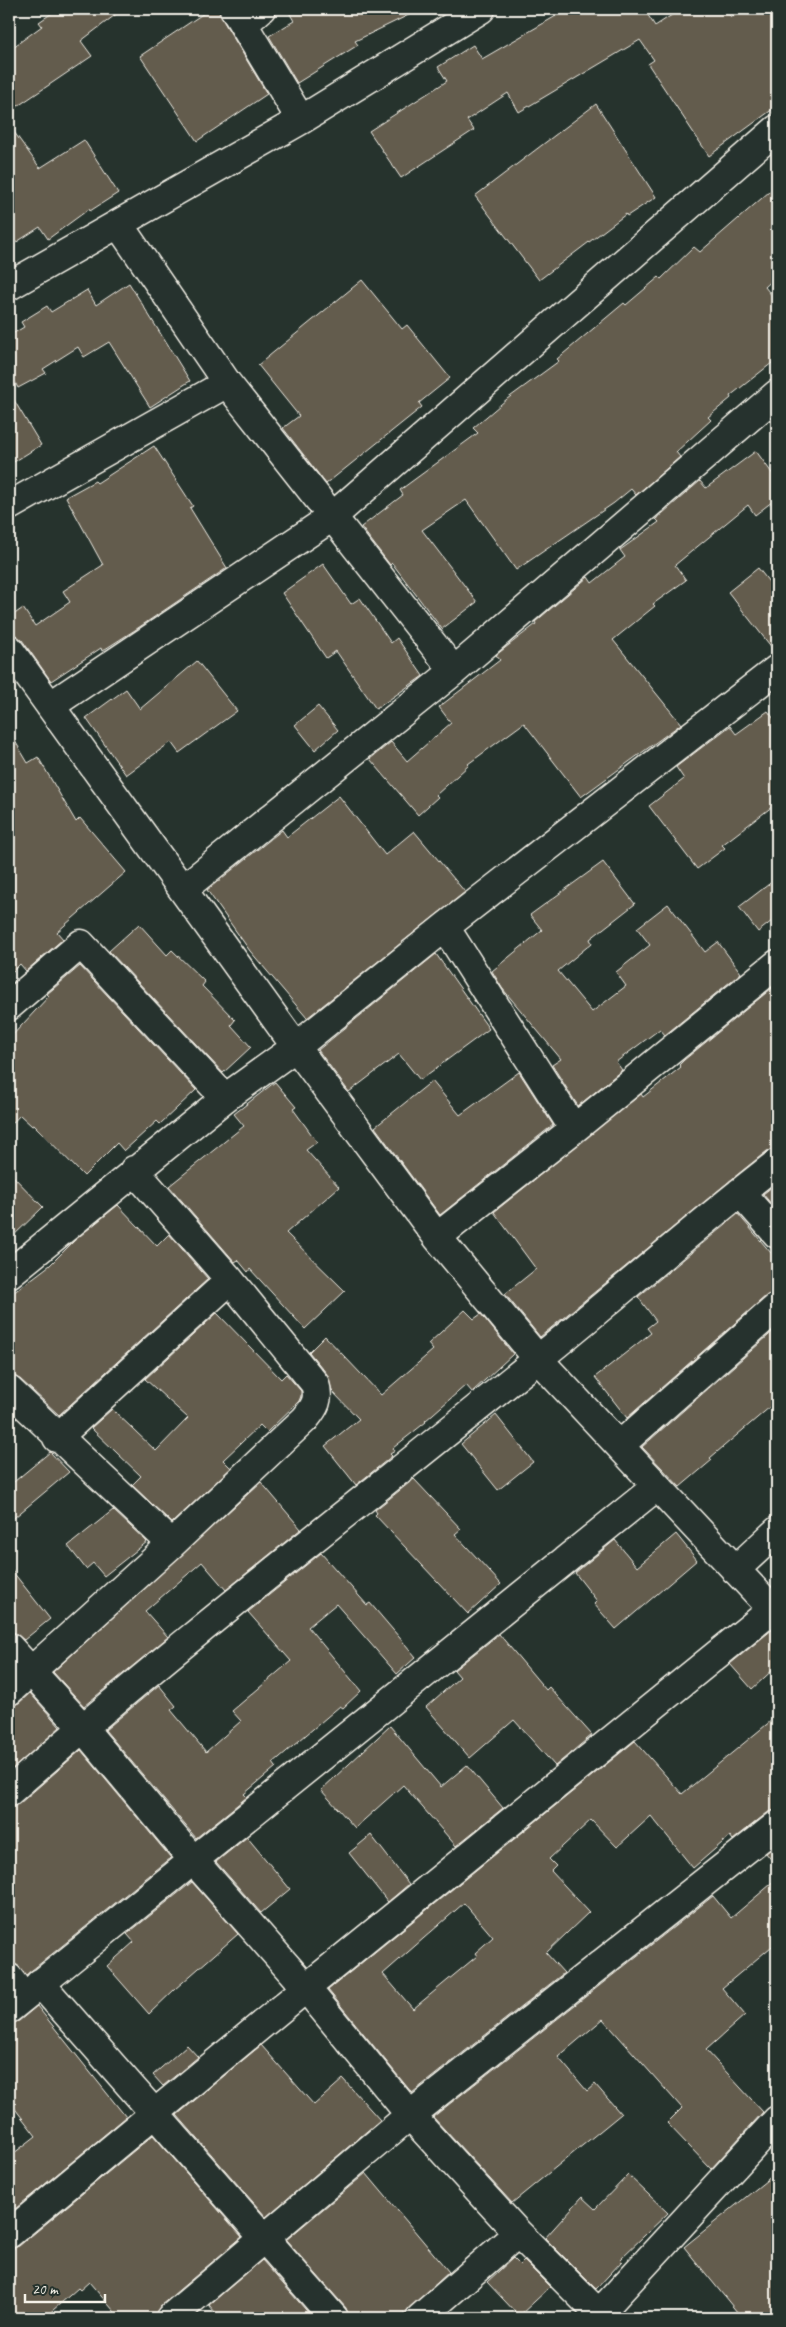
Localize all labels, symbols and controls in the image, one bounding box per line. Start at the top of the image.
scale bar [25,2272,105,2304]
text: 20 m [32,2280,59,2299]

